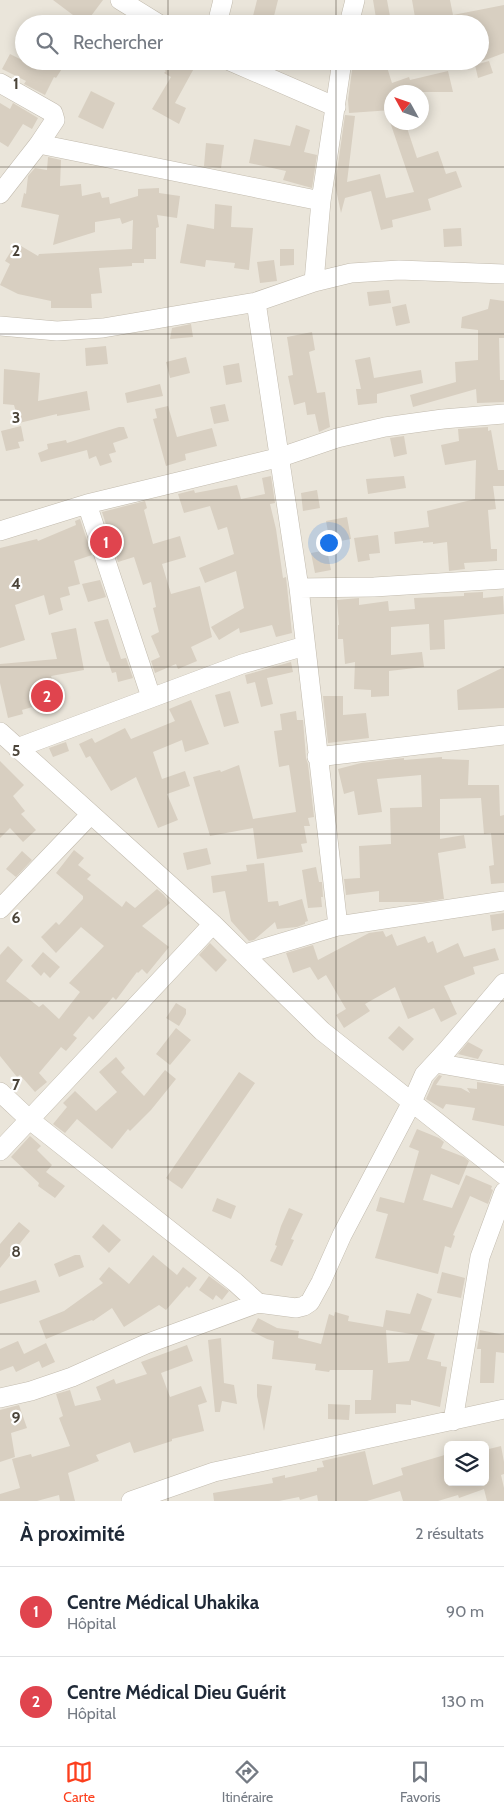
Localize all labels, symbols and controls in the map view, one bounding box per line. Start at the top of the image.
search box [15,15,489,70]
icon: search [33,29,61,57]
text: Rechercher [73,31,163,54]
text: 1 [13,74,19,93]
north arrow [384,85,429,130]
text: 2 [12,241,20,260]
text: 3 [12,408,20,427]
pin: 1 [90,523,122,561]
your location [316,530,342,556]
text: 4 [11,574,21,593]
pin: 2 [31,677,63,715]
text: 5 [12,741,20,760]
text: 6 [12,908,21,927]
text: 7 [12,1075,21,1094]
text: 8 [11,1242,21,1261]
text: 9 [12,1408,21,1427]
map controls [444,1441,489,1486]
button: layers [444,1441,489,1486]
text: À proximité [20,1521,125,1546]
text: 2 résultats [415,1524,484,1543]
text: Centre Médical Uhakika [67,1591,259,1614]
text: 1 [33,1602,39,1621]
text: 90 m [446,1602,484,1621]
text: Hôpital [67,1614,116,1633]
text: Centre Médical Dieu Guérit [67,1681,286,1704]
text: 2 [32,1692,40,1711]
text: 130 m [441,1692,484,1711]
text: Hôpital [67,1704,116,1723]
tab: Carte [63,1758,95,1806]
tab: Itinéraire [222,1758,273,1806]
tab: Favoris [400,1758,441,1806]

